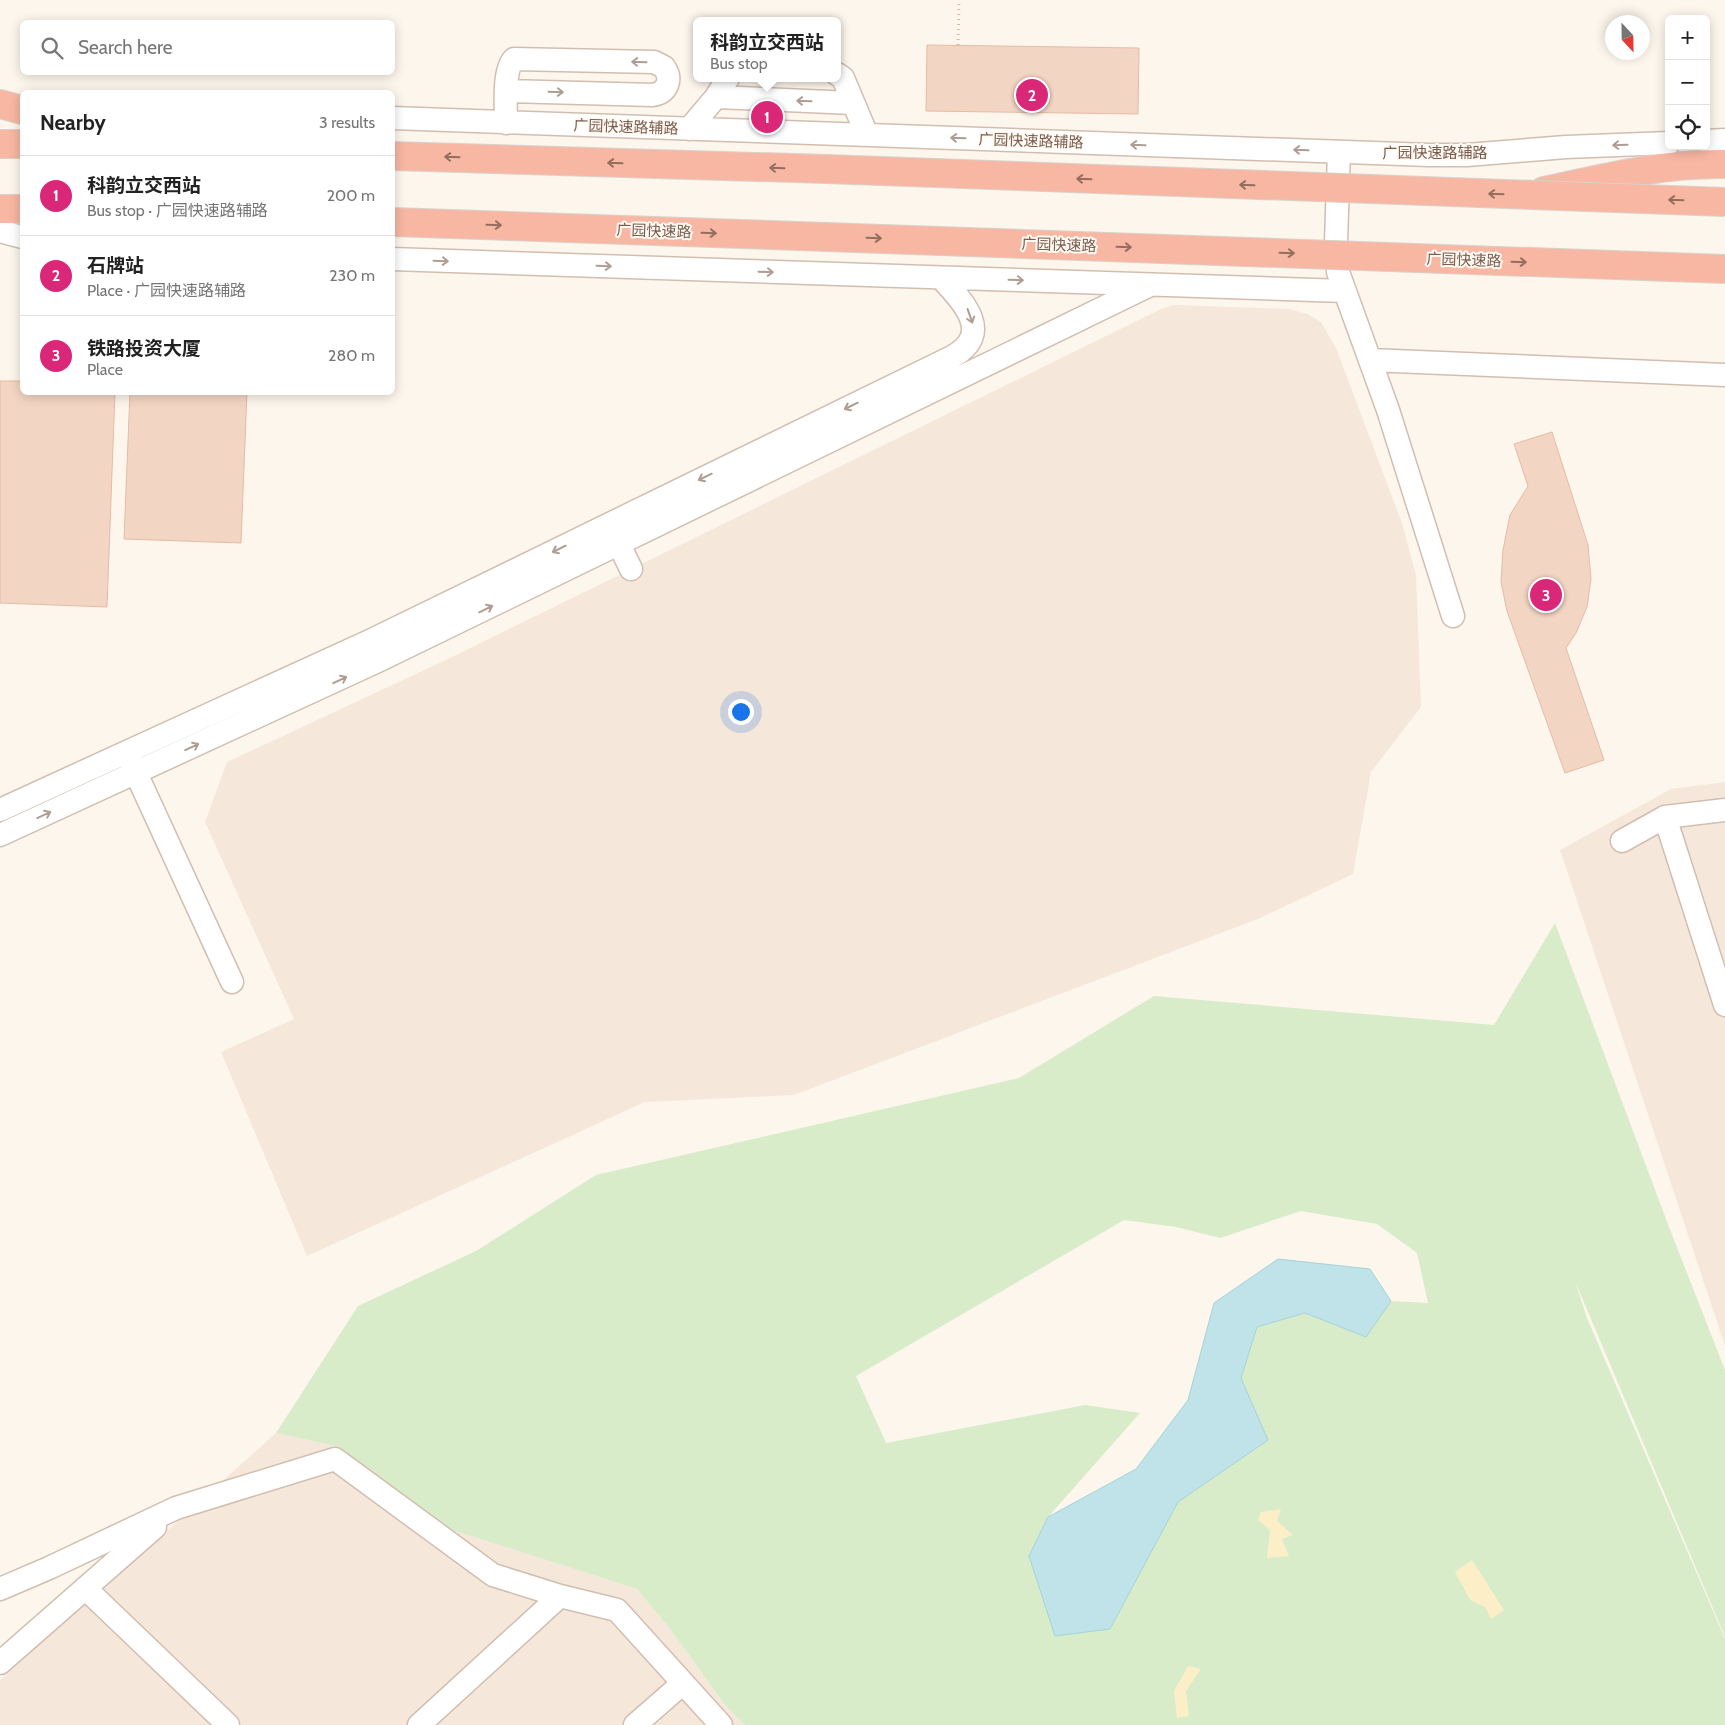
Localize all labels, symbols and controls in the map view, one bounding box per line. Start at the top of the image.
north arrow [1605,15,1650,60]
map controls [1665,15,1710,150]
button: + [1665,15,1710,60]
popup [693,17,841,82]
search box [20,20,395,75]
text: 科韵立交西站 [710,31,824,54]
icon: search [38,34,66,62]
text: Search here [78,36,172,59]
text: Bus stop [710,54,768,73]
one-way arrow [631,57,647,66]
button: − [1665,60,1710,105]
pin: 2 [1016,76,1048,114]
one-way arrow [547,88,563,97]
one-way arrow [796,96,812,105]
pin: 1 [751,98,783,136]
button: locate [1665,105,1710,150]
text: Nearby [40,110,106,135]
text: 3 results [319,113,375,132]
street label: 广园快速路辅路 [573,116,679,138]
street label: 广园快速路辅路 [978,130,1084,152]
one-way arrow [950,134,966,143]
one-way arrow [1130,140,1146,149]
one-way arrow [1612,140,1628,149]
street label: 广园快速路辅路 [1382,144,1488,162]
one-way arrow [1293,146,1309,155]
one-way arrow [444,153,460,162]
one-way arrow [607,158,623,167]
one-way arrow [769,163,785,172]
text: 科韵立交西站 [87,174,201,197]
one-way arrow [1076,174,1092,183]
one-way arrow [1239,180,1255,189]
text: 1 [53,186,59,205]
text: 200 m [327,186,375,205]
one-way arrow [1489,189,1505,198]
one-way arrow [1669,196,1685,205]
text: Bus stop · 广园快速路辅路 [87,201,268,220]
one-way arrow [485,221,501,230]
street label: 广园快速路 [616,221,692,241]
one-way arrow [700,228,716,237]
one-way arrow [866,234,882,243]
street label: 广园快速路 [1021,235,1097,255]
one-way arrow [1116,243,1132,252]
one-way arrow [1278,249,1294,258]
street label: 广园快速路 [1426,250,1502,270]
text: 石牌站 [87,254,144,277]
one-way arrow [433,256,449,265]
one-way arrow [1511,257,1527,266]
one-way arrow [595,261,611,271]
text: 2 [52,266,60,285]
text: 230 m [329,266,375,285]
one-way arrow [758,267,774,276]
one-way arrow [1008,275,1024,285]
text: Place · 广园快速路辅路 [87,281,246,300]
one-way arrow [965,308,975,324]
text: 铁路投资大厦 [87,337,201,360]
text: 3 [52,346,60,365]
text: 280 m [328,346,375,365]
text: Place [87,360,123,379]
one-way arrow [844,402,859,411]
one-way arrow [698,473,713,482]
one-way arrow [552,545,567,554]
pin: 3 [1530,576,1562,614]
one-way arrow [478,604,493,613]
one-way arrow [332,675,347,684]
your location [728,699,754,725]
one-way arrow [184,742,199,752]
one-way arrow [36,810,51,819]

